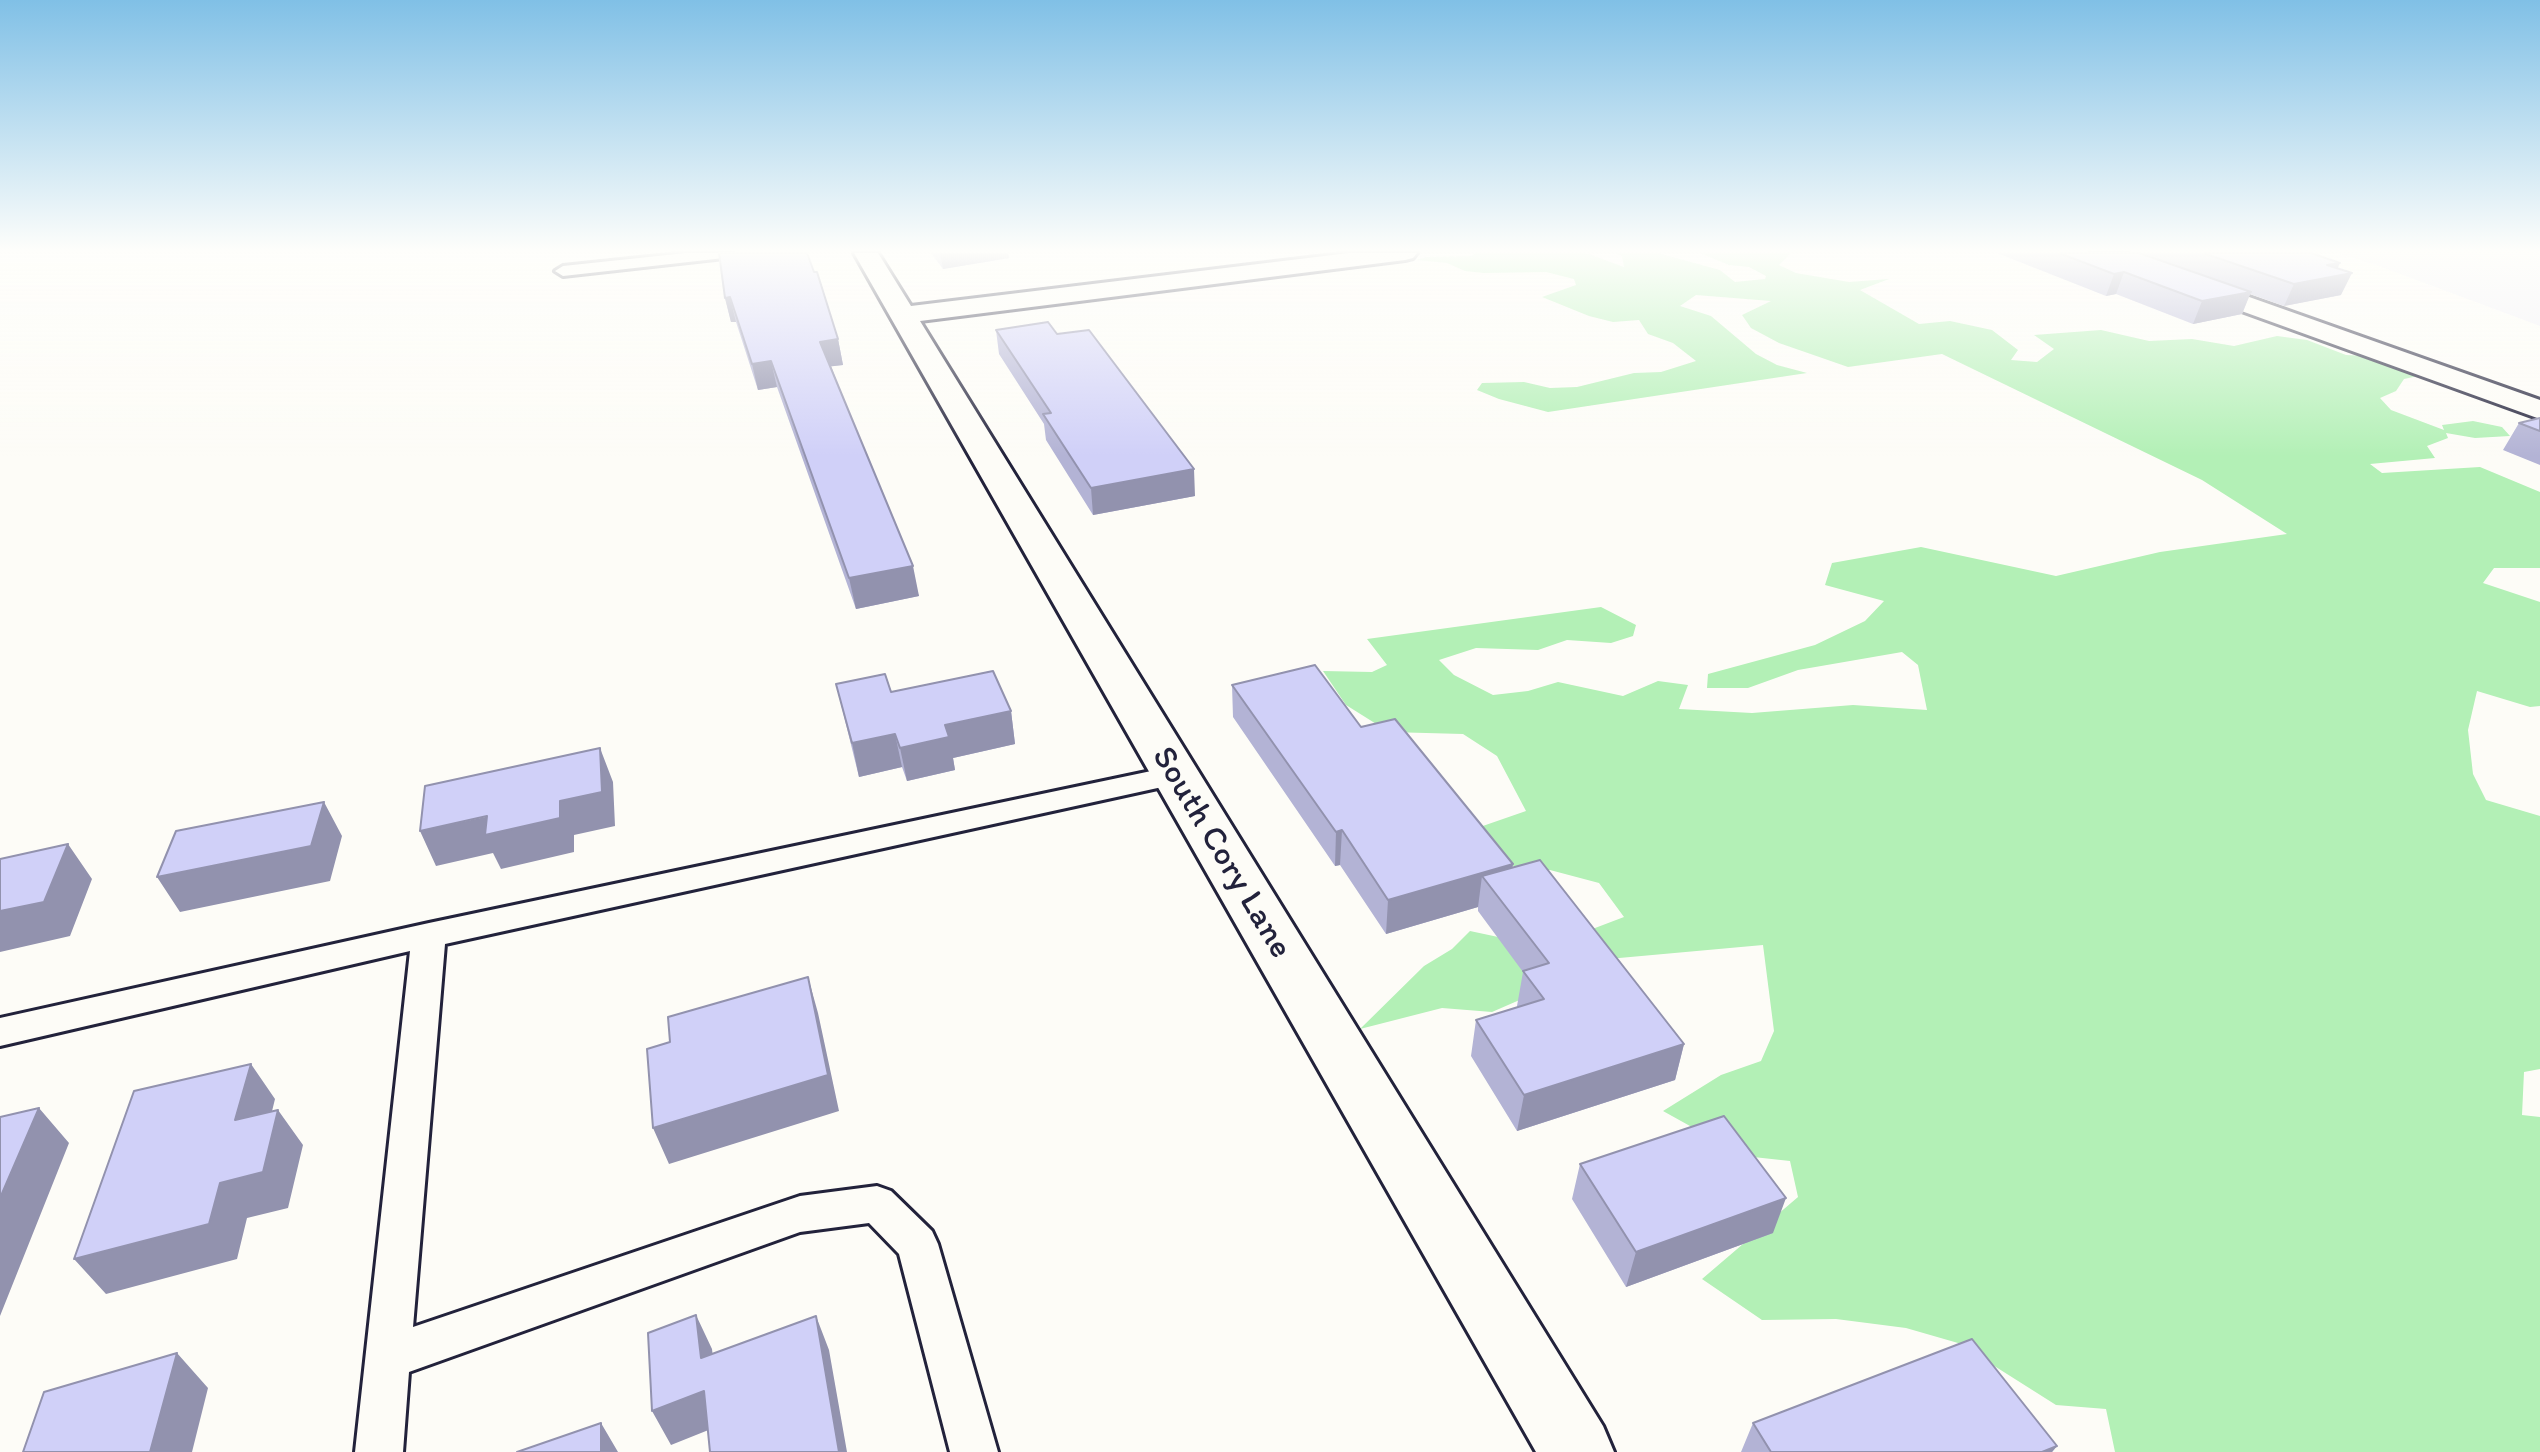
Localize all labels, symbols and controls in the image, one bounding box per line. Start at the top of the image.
street label: South Cory Lane [1142,740,1300,966]

